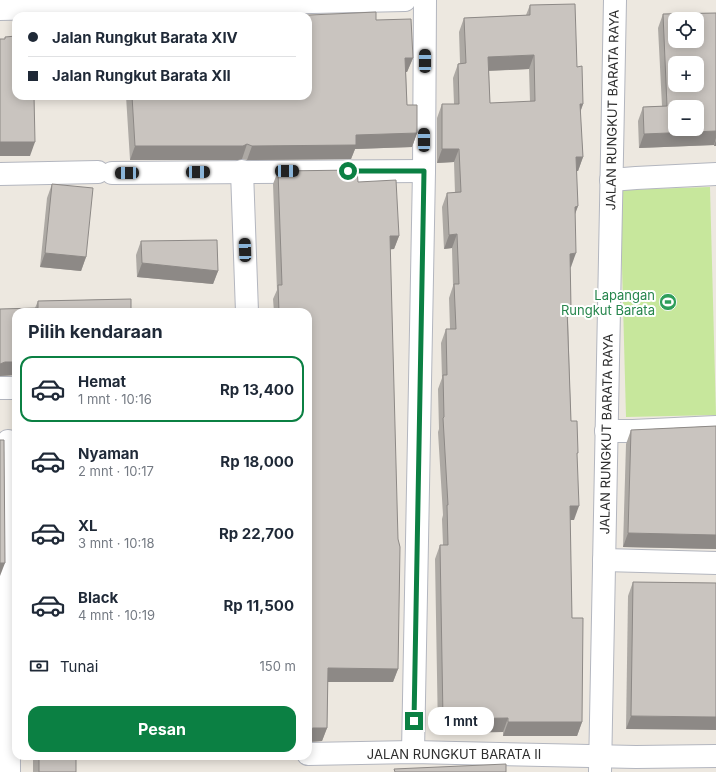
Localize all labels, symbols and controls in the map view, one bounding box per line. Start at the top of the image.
street label: JALAN RUNGKUT BARATA RAYA [602,9,622,210]
map controls [668,12,704,136]
button: locate [668,12,704,48]
text: Jalan Rungkut Barata XIV [52,28,238,47]
car [419,49,431,73]
button: + [668,56,704,92]
text: Jalan Rungkut Barata XII [52,66,231,85]
button: − [668,100,704,136]
car [418,128,430,152]
route start [339,162,357,180]
car [275,165,299,177]
car [186,166,210,178]
car [115,167,139,179]
car [239,238,251,262]
place label: Lapangan Rungkut Barata [561,287,655,318]
sports icon: Lapangan Rungkut Barata [658,292,678,312]
text: Pilih kendaraan [28,321,163,342]
street label: JALAN RUNGKUT BARATA RAYA [596,333,616,534]
icon: car [30,371,66,407]
text: Hemat [78,372,126,391]
text: Rp 13,400 [220,380,294,399]
text: 1 mnt · 10:16 [78,391,152,407]
icon: car [30,443,66,479]
text: Nyaman [78,444,139,463]
text: Rp 18,000 [220,452,294,471]
text: 2 mnt · 10:17 [78,463,154,479]
icon: car [30,515,66,551]
text: XL [78,516,98,535]
text: Rp 22,700 [219,524,294,543]
text: 3 mnt · 10:18 [78,535,155,551]
icon: car [30,587,66,623]
text: Black [78,588,118,607]
text: Rp 11,500 [223,596,294,615]
text: 4 mnt · 10:19 [78,607,155,623]
icon: cash [28,655,50,677]
text: Tunai [60,657,98,676]
text: 150 m [260,658,296,674]
button: Pesan [28,706,296,752]
callout: 1 mnt [428,707,494,735]
route end [405,712,423,730]
text: 1 mnt [444,713,478,729]
street label: JALAN RUNGKUT BARATA II [367,746,541,762]

